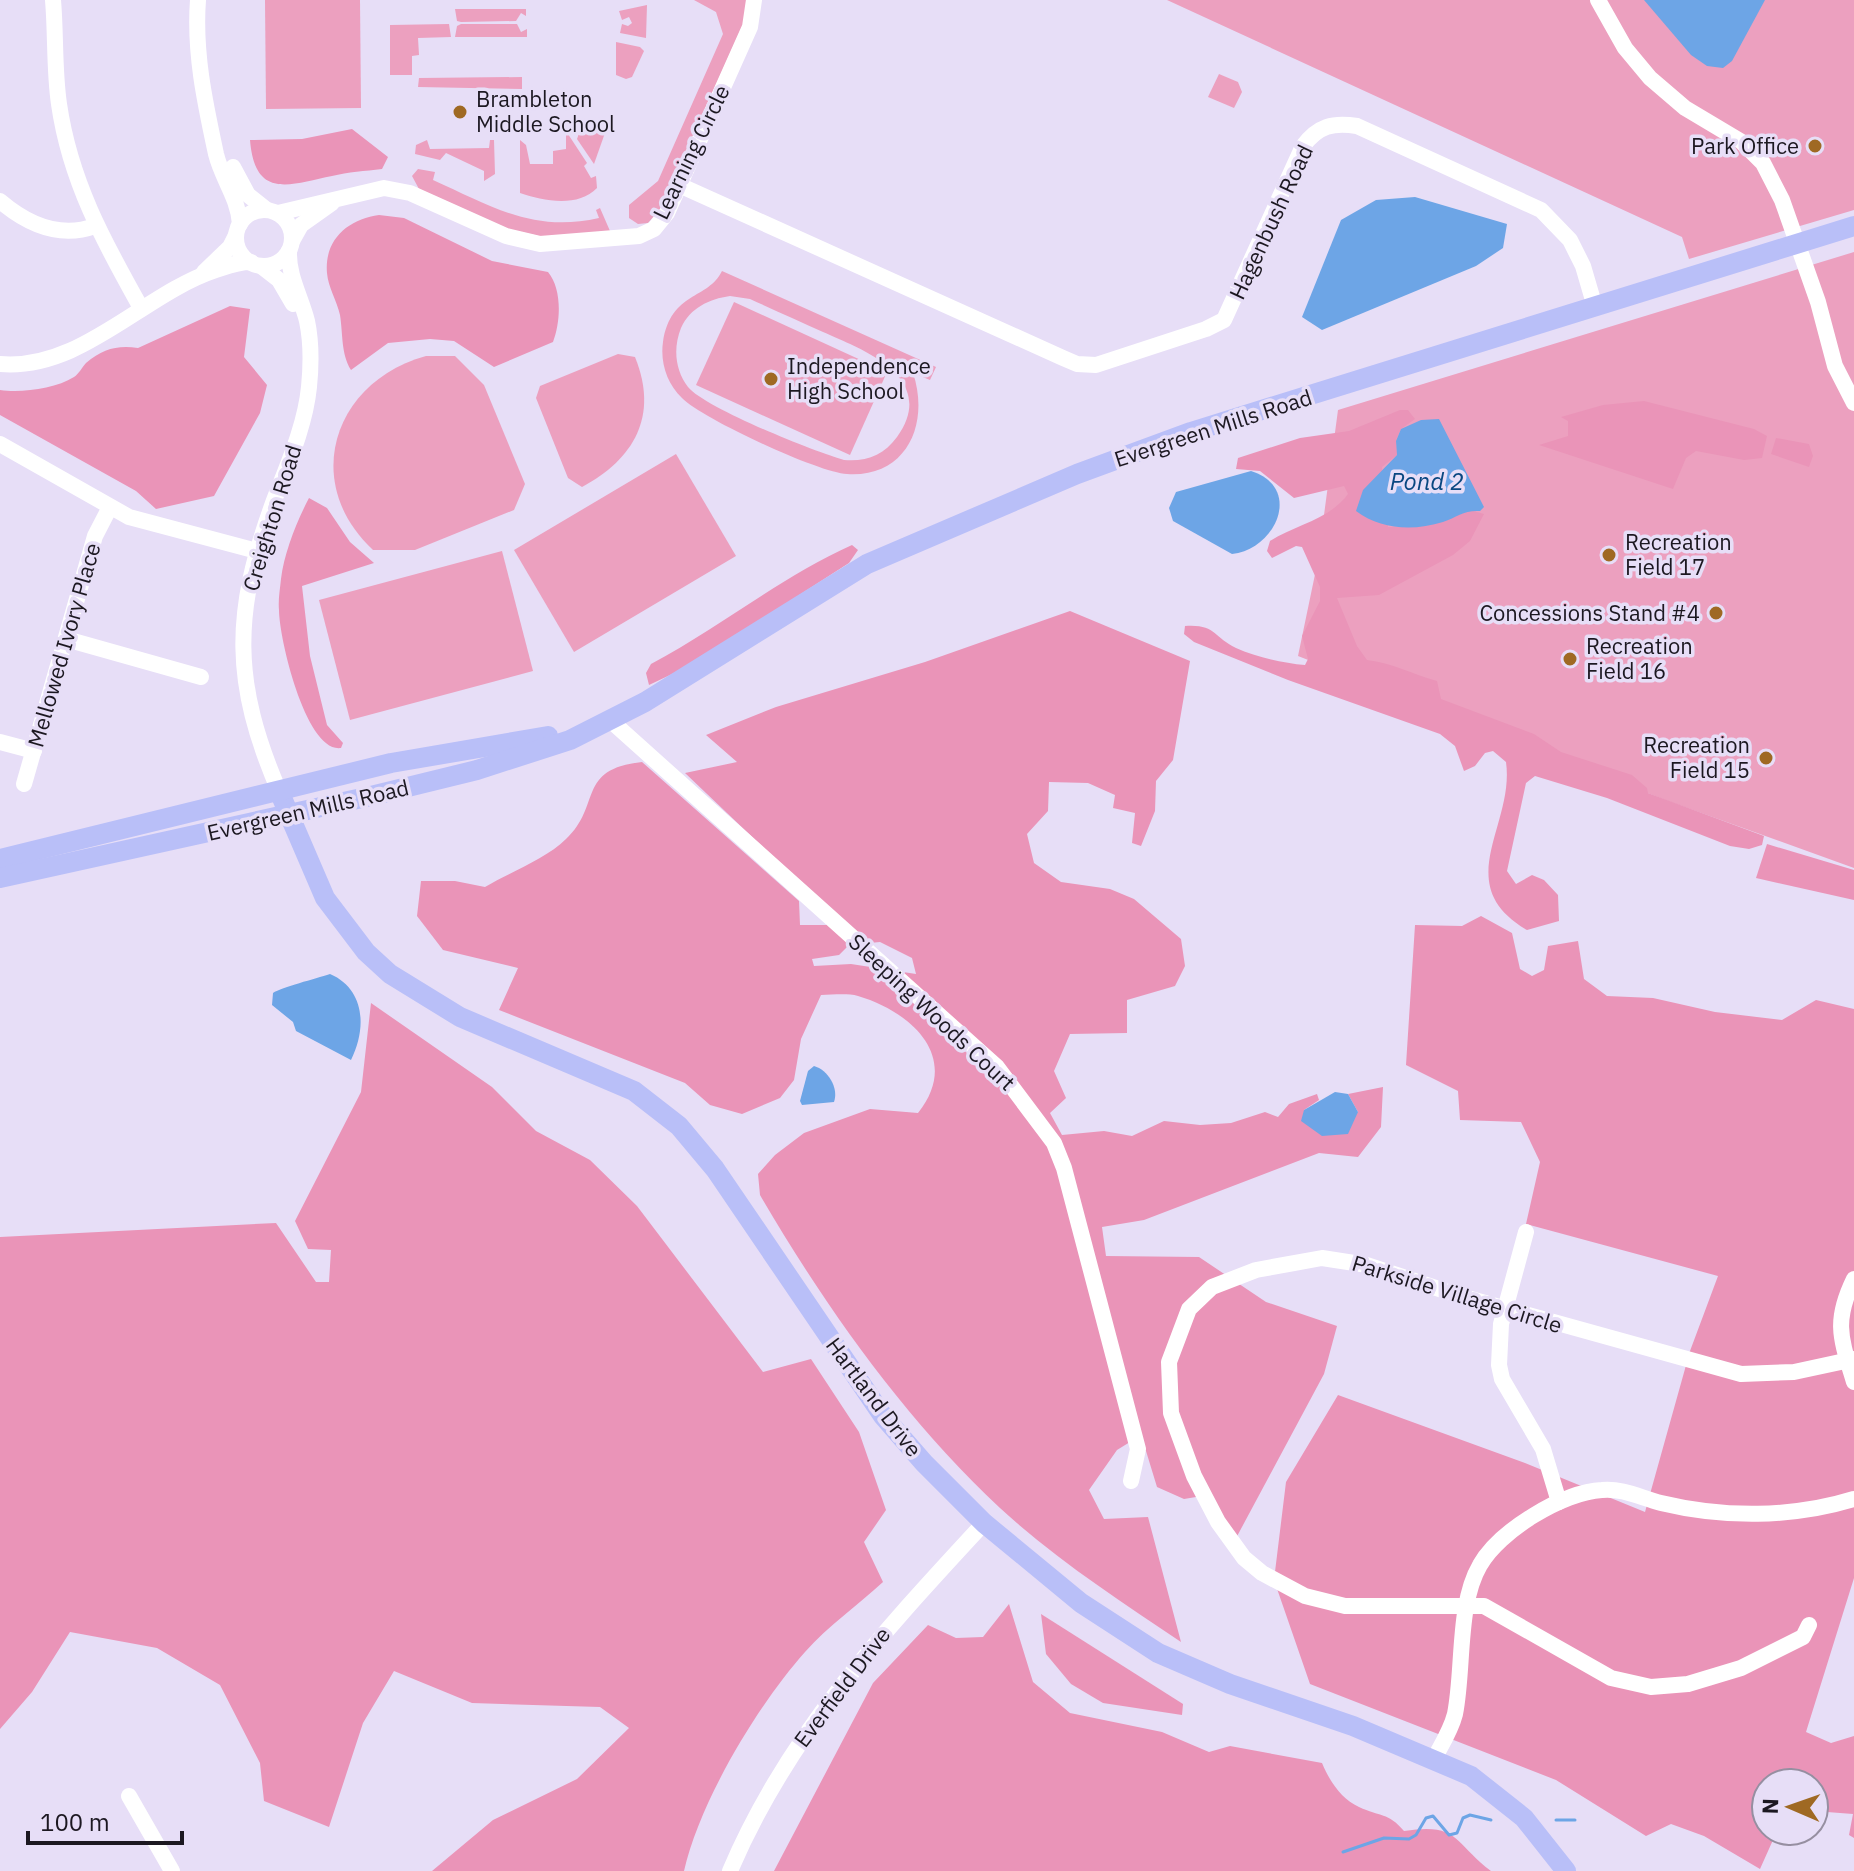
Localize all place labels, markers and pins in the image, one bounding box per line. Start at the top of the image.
place label: Brambleton Middle School [476,84,615,138]
marker: Brambleton Middle School [451,103,469,121]
place label: Park Office [1691,131,1799,160]
marker: Park Office [1806,137,1824,155]
place label: Independence High School [787,351,931,405]
marker: Independence High School [762,370,780,388]
place label: Recreation Field 17 [1625,527,1732,581]
marker: Recreation Field 17 [1600,546,1618,564]
place label: Concessions Stand #4 [1479,598,1700,627]
marker: Concessions Stand #4 [1707,604,1725,622]
place label: Recreation Field 16 [1586,631,1693,685]
marker: Recreation Field 16 [1561,650,1579,668]
place label: Recreation Field 15 [1643,730,1750,784]
marker: Recreation Field 15 [1757,749,1775,767]

